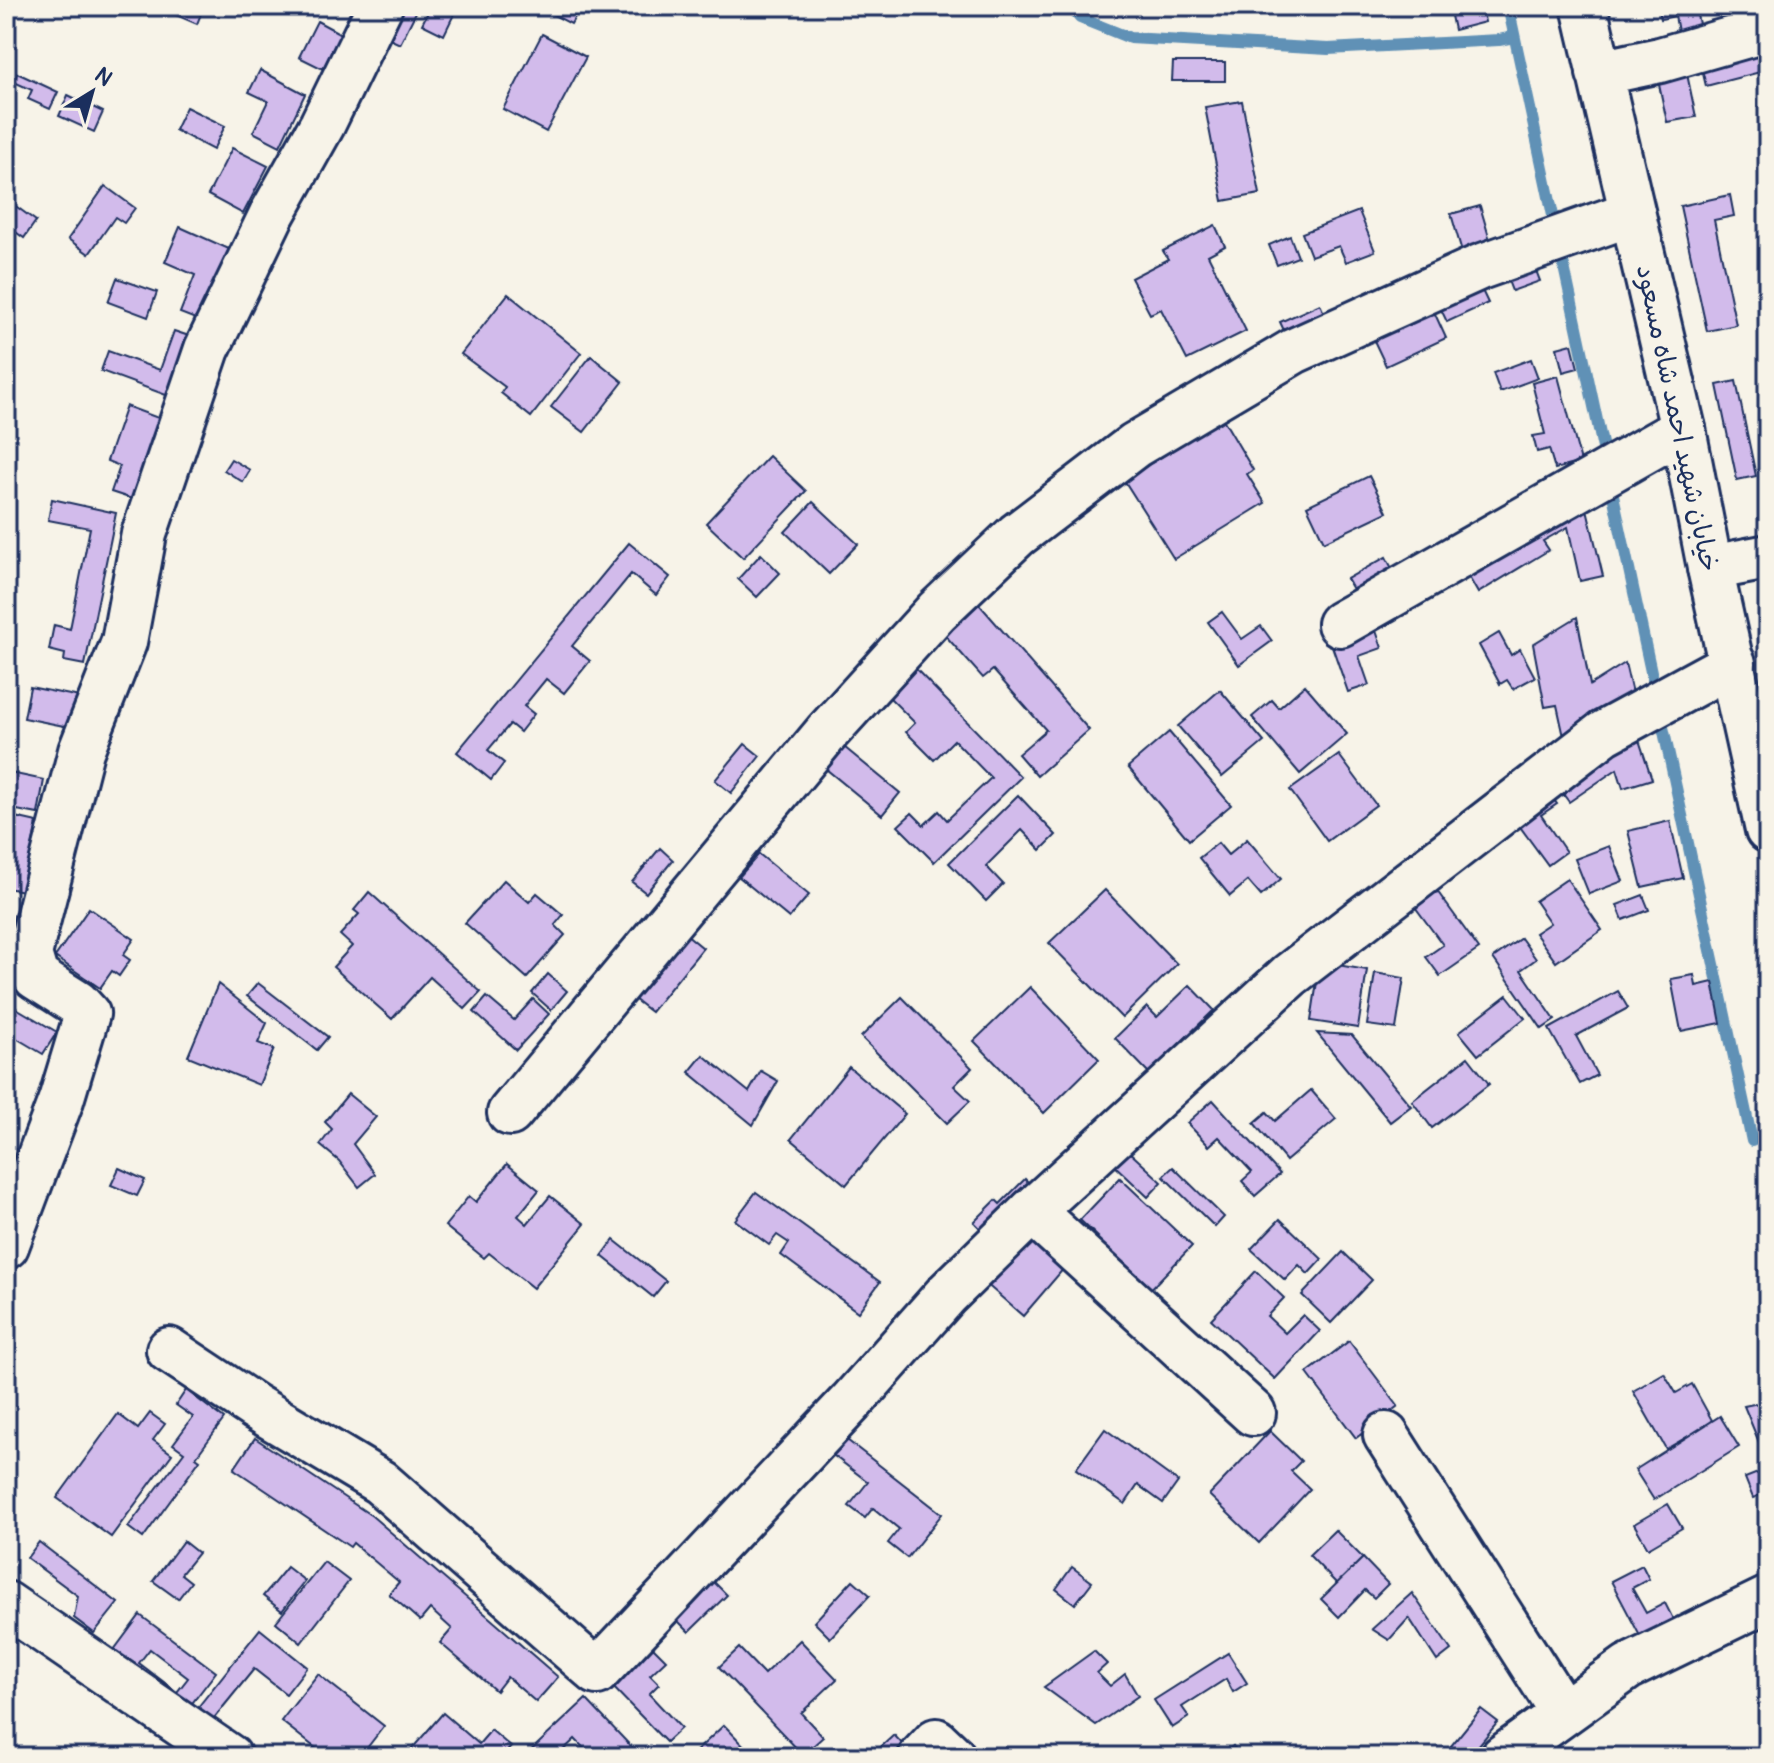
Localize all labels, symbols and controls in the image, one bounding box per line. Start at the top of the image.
north arrow [52,52,132,132]
text: N [89,61,118,93]
street label: خیابان شهید احمد شاه مسعود [1629,262,1725,575]

